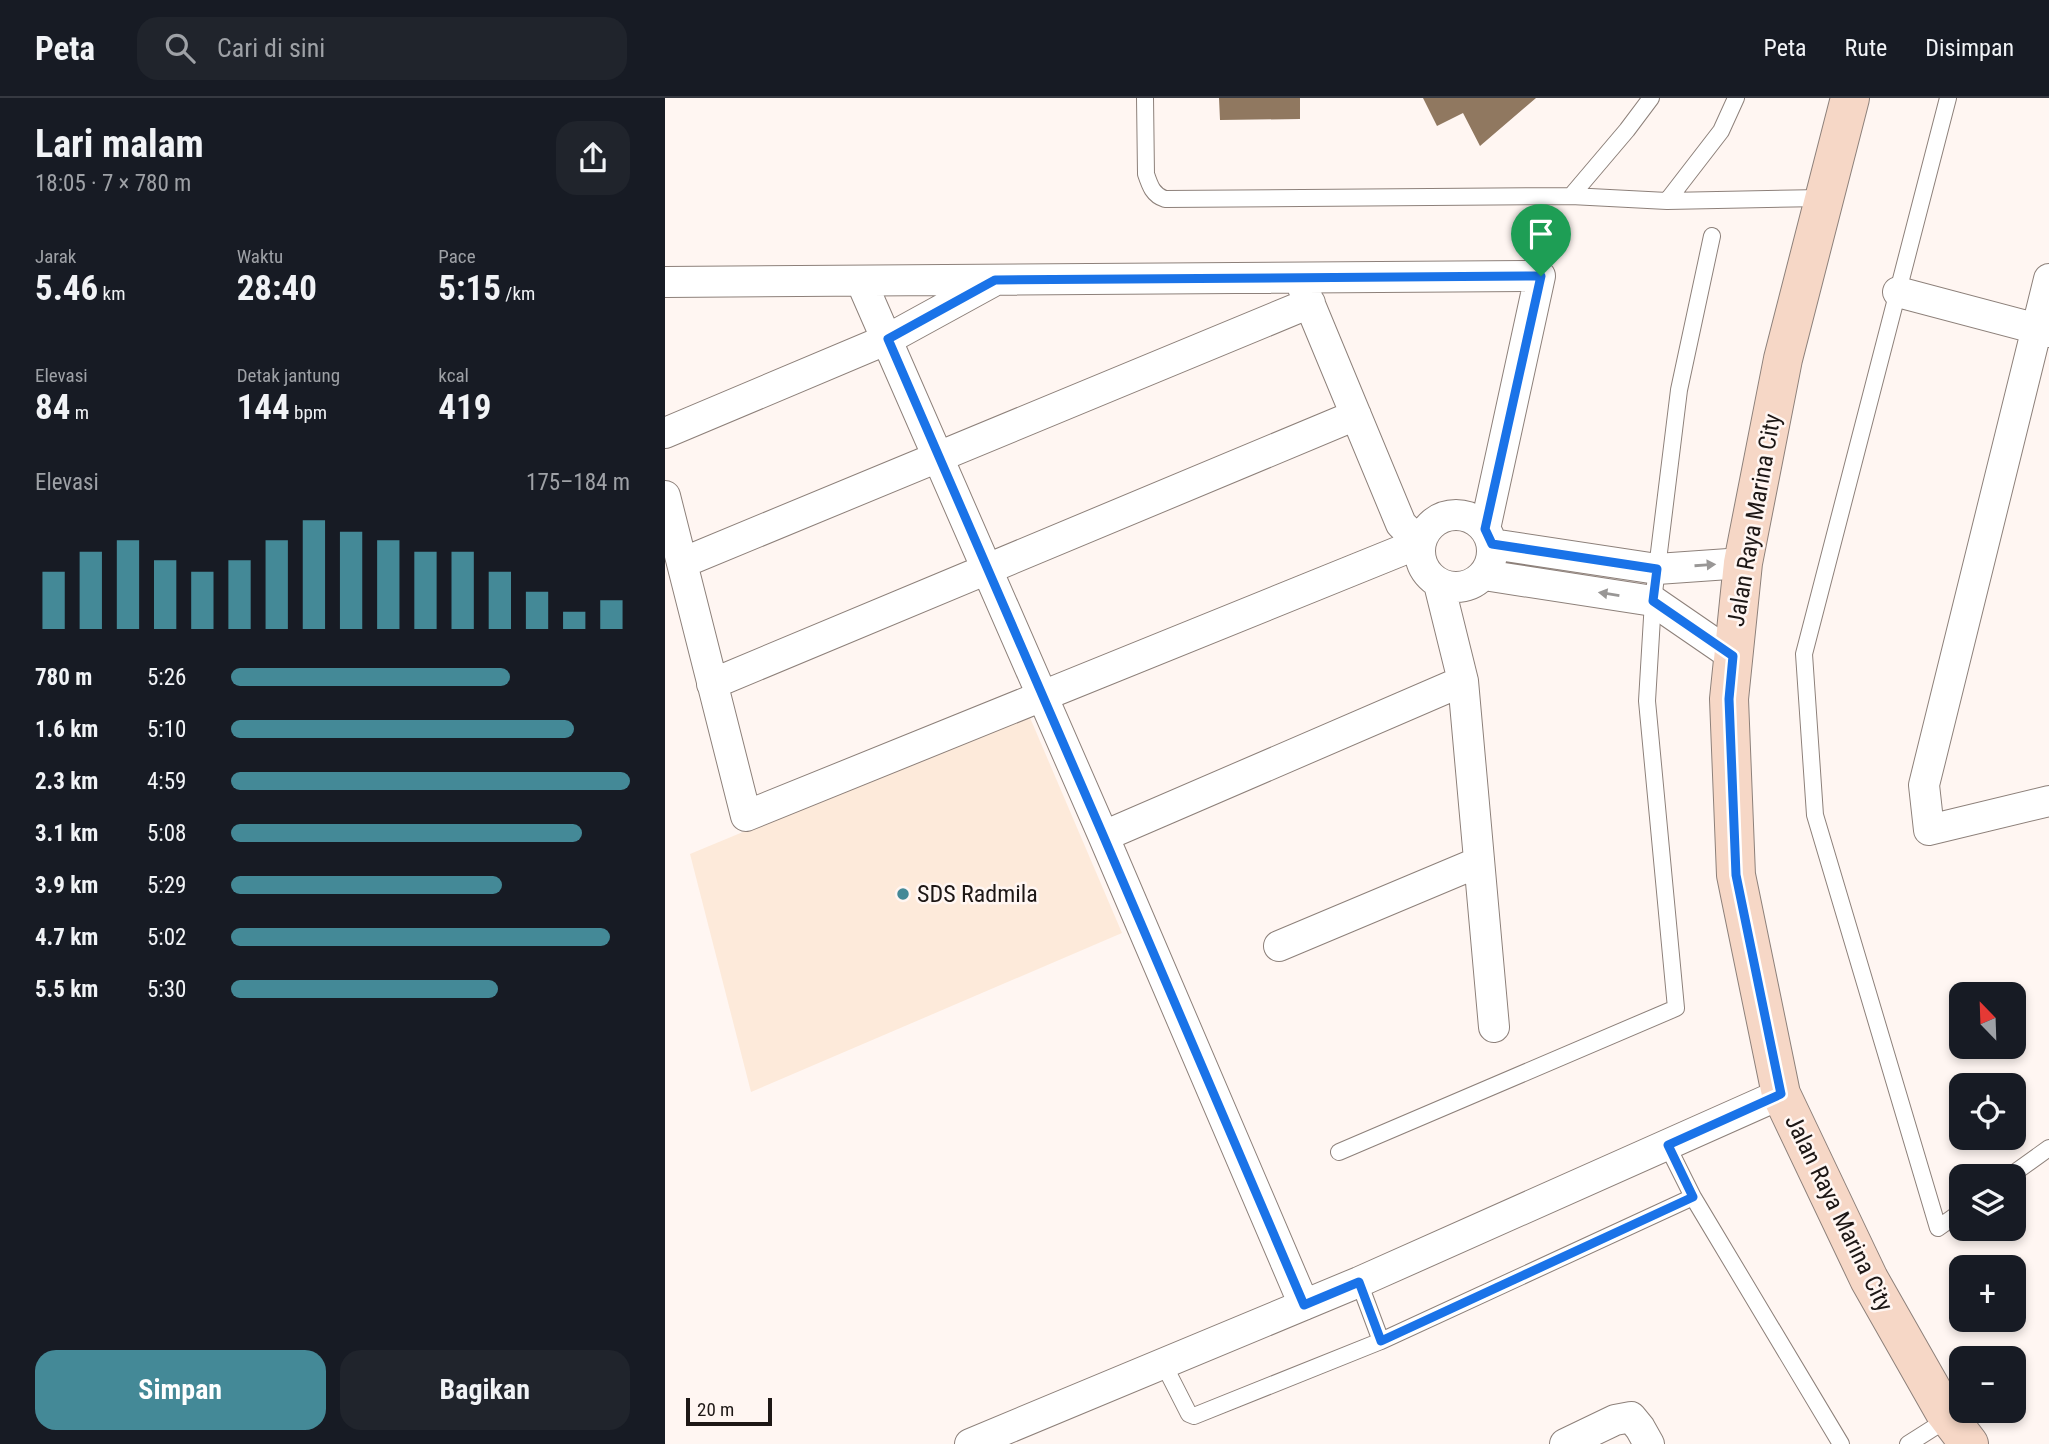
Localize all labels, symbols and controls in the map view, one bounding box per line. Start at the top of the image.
search box [137,17,627,80]
text: Peta [35,29,95,68]
icon: search [161,29,199,67]
text: Cari di sini [217,33,325,63]
text: Peta [1764,34,1807,62]
text: Rute [1845,34,1887,62]
text: Disimpan [1925,34,2014,62]
button: share [556,121,630,195]
text: Lari malam [35,122,204,166]
text: 18:05 · 7 × 780 m [35,170,191,197]
pin [1511,204,1571,276]
icon: arrive [1522,215,1560,253]
text: Jarak [35,245,76,268]
text: Waktu [237,245,283,268]
text: Pace [438,245,476,268]
text: 5.46 [35,268,98,309]
text: 28:40 [237,268,317,309]
text: 5:15 [438,268,501,309]
text: km [98,282,125,305]
text: /km [501,282,535,305]
text: Elevasi [35,364,88,387]
text: Detak jantung [237,364,340,387]
text: kcal [438,364,469,387]
text: 84 [35,387,70,428]
text: 144 [237,387,290,428]
text: 419 [438,387,491,428]
text: m [70,401,89,424]
text: bpm [290,401,327,424]
street label: Jalan Raya Marina City [1722,412,1786,628]
text: Elevasi [35,469,99,496]
text: 175–184 m [526,469,630,496]
one-way arrow [1694,559,1716,570]
one-way arrow [1598,588,1620,599]
text: 780 m [35,664,92,691]
text: 5:26 [147,664,186,691]
text: 1.6 km [35,716,98,743]
text: 5:10 [147,716,186,743]
text: 2.3 km [35,768,98,795]
text: 4:59 [147,768,186,795]
text: 3.1 km [35,820,98,847]
text: 5:08 [147,820,186,847]
text: 3.9 km [35,872,98,899]
text: 5:29 [147,872,186,899]
place label: SDS Radmila [917,880,1038,908]
marker: SDS Radmila [895,886,911,902]
text: 4.7 km [35,924,98,951]
text: 5:02 [147,924,186,951]
text: 5.5 km [35,976,98,1003]
text: 5:30 [147,976,186,1003]
north arrow [1949,982,2027,1059]
map controls [1949,982,2026,1423]
button: locate [1949,1073,2026,1150]
street label: Jalan Raya Marina City [1779,1110,1899,1316]
button: layers [1949,1164,2026,1241]
button: + [1949,1255,2026,1332]
button: − [1949,1346,2026,1423]
button: Simpan [35,1350,326,1430]
button: Bagikan [340,1350,630,1430]
scale bar [686,1395,772,1427]
text: 20 m [697,1398,734,1421]

